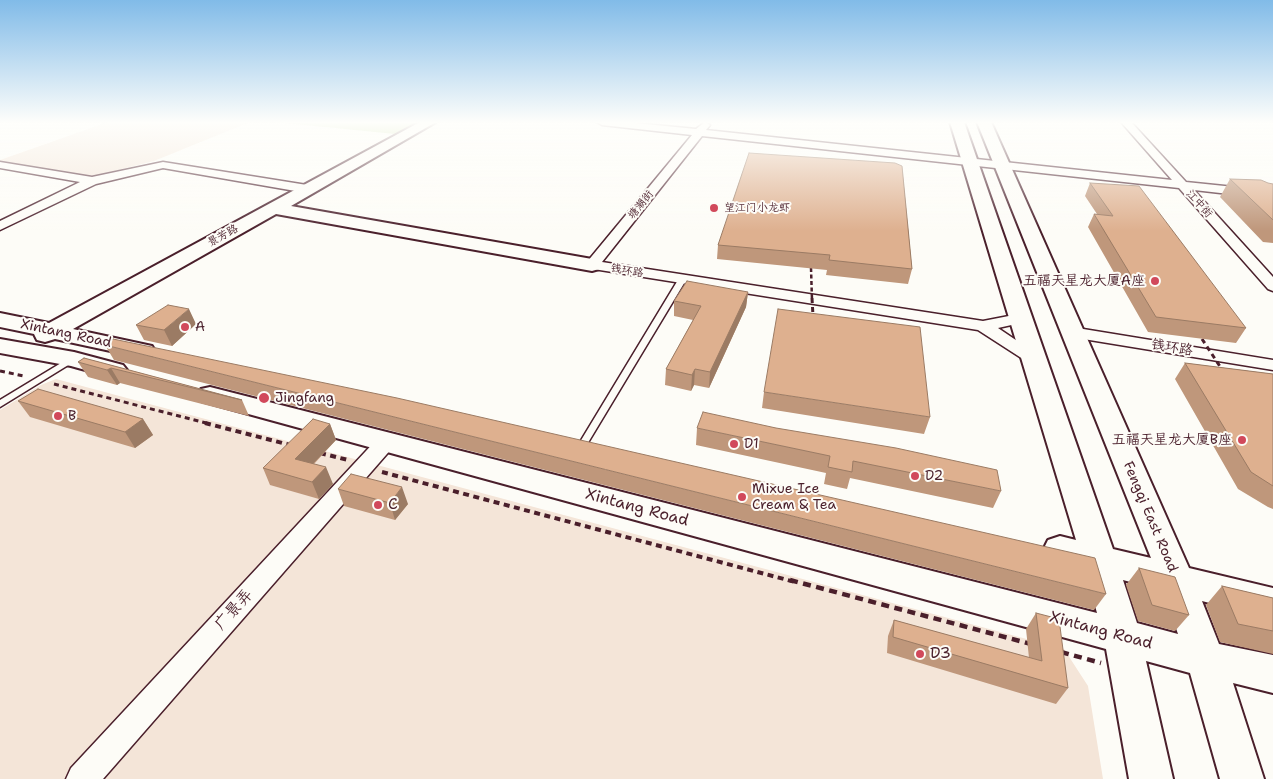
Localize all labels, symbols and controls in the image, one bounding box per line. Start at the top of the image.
street label: 江中街 [1183,187,1215,221]
street label: 塘潮街 [625,188,657,222]
place label: 望江门小龙虾 [724,201,790,215]
marker: 望江门小龙虾 [708,202,720,214]
street label: 景芳路 [205,222,241,250]
street label: 钱环路 [610,262,644,280]
place label: 五福天星龙大厦A座 [1023,273,1145,289]
marker: 五福天星龙大厦A座 [1149,275,1161,287]
street label: Xintang Road [19,316,113,352]
place label: A [195,319,205,335]
marker: A [179,321,191,333]
street label: 钱环路 [1150,336,1194,360]
place label: Jingfang [275,390,334,406]
marker: Jingfang [257,391,271,405]
place label: B [68,408,76,424]
marker: B [52,410,64,422]
place label: 五福天星龙大厦B座 [1112,432,1232,448]
marker: 五福天星龙大厦B座 [1236,434,1248,446]
place label: D1 [744,436,759,452]
marker: D1 [728,438,740,450]
street label: Fengqi East Road [1119,459,1181,575]
place label: D2 [925,468,943,484]
marker: D2 [909,470,921,482]
place label: Mixue Ice Cream & Tea [752,481,836,514]
street label: Xintang Road [583,485,691,531]
marker: Mixue Ice Cream & Tea [736,491,748,503]
place label: C [388,495,398,515]
marker: C [372,499,384,511]
street label: 广景弄 [211,586,257,634]
street label: Xintang Road [1047,608,1155,654]
place label: D3 [930,644,951,664]
marker: D3 [914,648,926,660]

